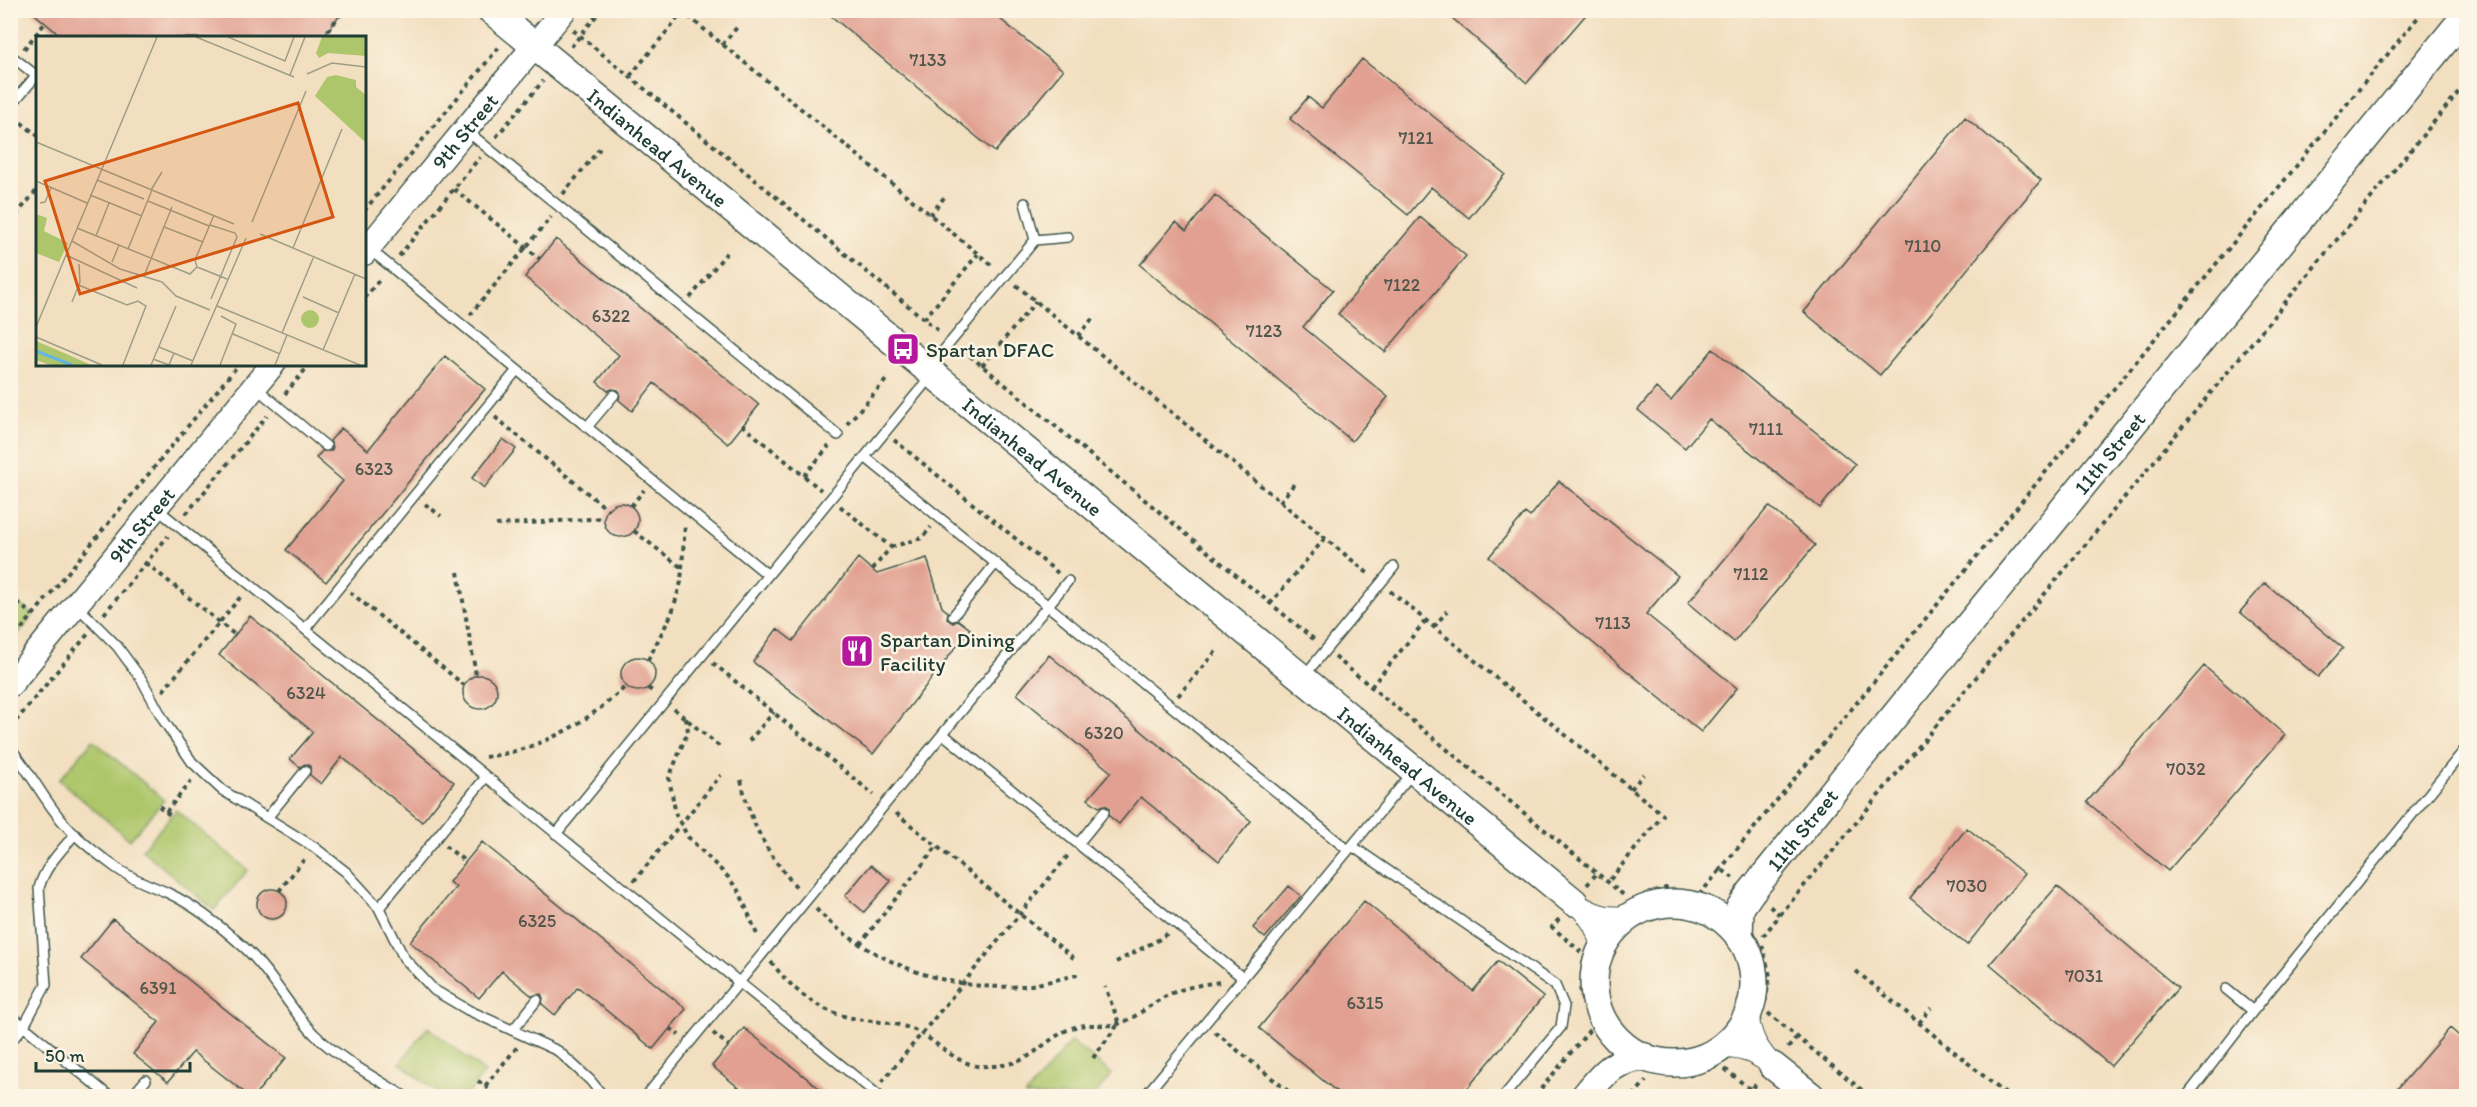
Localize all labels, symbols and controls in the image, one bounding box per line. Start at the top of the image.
inset map [36,36,366,366]
house number: 7133 [910,49,947,71]
street label: Indianhead Avenue [583,82,733,212]
street label: 9th Street [426,88,503,174]
house number: 7121 [1398,127,1434,149]
house number: 7110 [1905,235,1941,257]
house number: 7122 [1384,274,1421,296]
house number: 6322 [592,305,631,327]
house number: 7123 [1246,320,1282,342]
bus stop icon: Spartan DFAC [885,331,921,367]
place label: Spartan DFAC [926,337,1054,362]
street label: Indianhead Avenue [958,391,1108,521]
street label: 11th Street [2068,407,2150,499]
house number: 7111 [1749,418,1783,440]
house number: 6323 [355,458,393,480]
street label: 9th Street [103,482,180,568]
house number: 7112 [1733,563,1769,585]
house number: 7113 [1595,612,1631,634]
place label: Spartan Dining Facility [880,627,1015,676]
restaurant icon: Spartan Dining Facility [839,633,875,669]
house number: 6324 [286,682,326,704]
street label: Indianhead Avenue [1333,700,1483,830]
house number: 6320 [1084,722,1124,744]
house number: 7032 [2166,758,2206,780]
street label: 11th Street [1761,783,1843,876]
house number: 7030 [1947,875,1987,897]
house number: 6325 [518,910,556,932]
house number: 7031 [2065,965,2103,987]
house number: 6391 [139,977,177,999]
house number: 6315 [1346,992,1384,1014]
scale bar [36,1035,190,1073]
text: 50 m [45,1045,85,1067]

